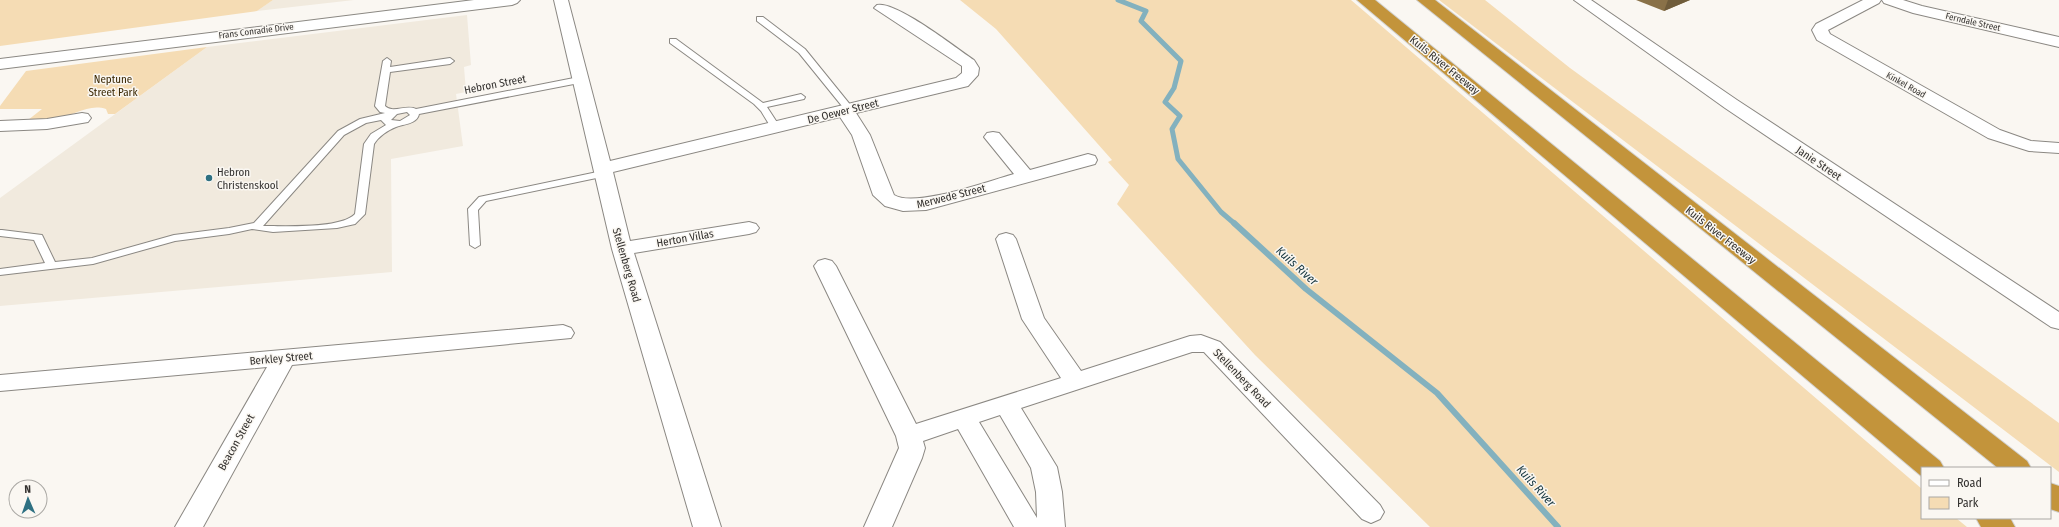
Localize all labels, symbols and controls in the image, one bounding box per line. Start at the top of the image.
street label: Ferndale Street [1945,11,2002,33]
street label: Frans Conradie Drive [218,21,295,41]
street label: Kuils River Freeway [1407,33,1482,98]
street label: Kinkel Road [1885,70,1928,100]
street label: Hebron Street [463,72,528,97]
park label: Neptune Street Park [88,73,138,99]
street label: De Oewer Street [806,96,880,127]
street label: Janie Street [1794,143,1844,184]
place label: Hebron Christenskool [217,166,279,192]
marker: Hebron Christenskool [204,173,214,183]
street label: Merwede Street [915,182,987,211]
street label: Kuils River Freeway [1683,204,1759,267]
street label: Stellenberg Road [610,226,643,304]
street label: Herton Villas [656,227,715,250]
water label: Kuils River [1273,244,1321,289]
street label: Stellenberg Road [1210,346,1273,411]
street label: Berkley Street [249,349,313,368]
street label: Beacon Street [216,411,257,473]
water label: Kuils River [1514,462,1559,510]
legend [1921,467,2051,519]
text: Road [1957,476,1982,490]
north arrow [8,479,48,519]
text: N [24,483,31,496]
text: Park [1957,496,1979,510]

